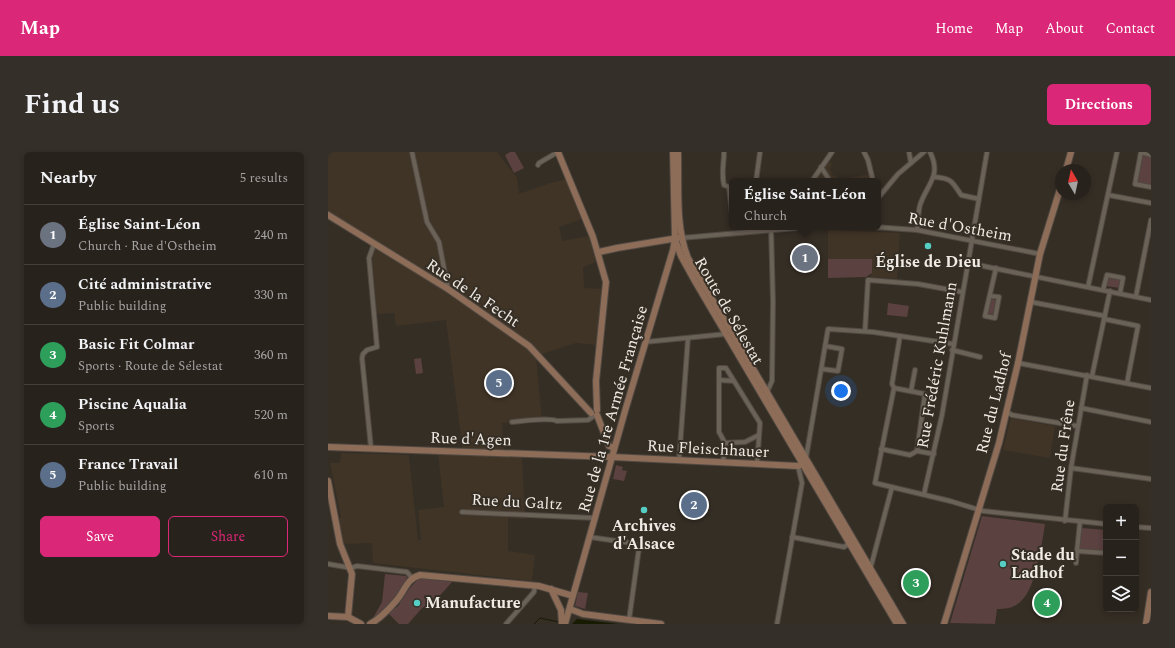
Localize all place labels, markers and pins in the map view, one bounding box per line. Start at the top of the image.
marker: Église de Dieu [923,241,933,251]
pin: 1 [792,243,818,273]
place label: Église de Dieu [875,250,981,274]
pin: 5 [486,368,512,398]
pin: 2 [681,490,707,520]
marker: Archives d'Alsace [639,505,649,515]
place label: Archives d'Alsace [612,514,676,556]
place label: Stade du Ladhof [1011,543,1075,585]
marker: Stade du Ladhof [998,559,1008,569]
pin: 3 [903,568,929,598]
pin: 4 [1034,588,1060,618]
place label: Manufacture [425,591,521,615]
marker: Manufacture [412,598,422,608]

